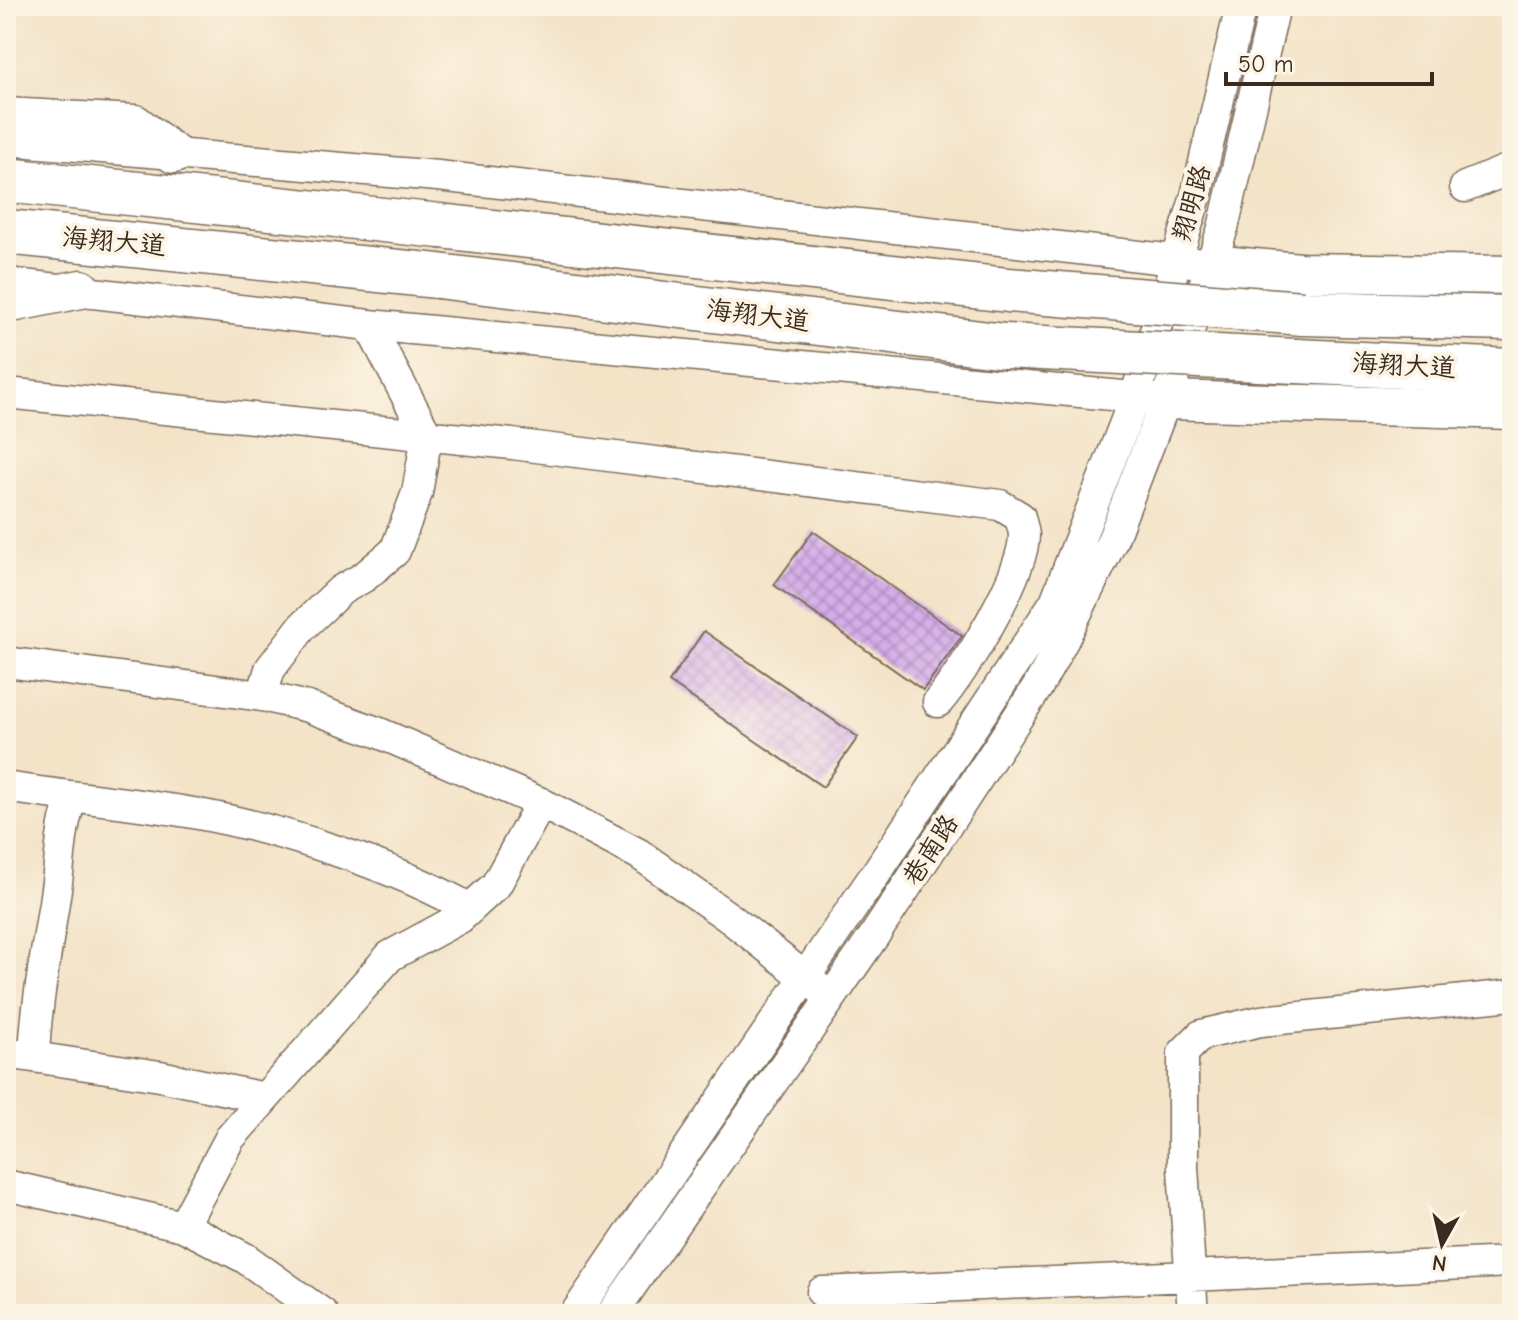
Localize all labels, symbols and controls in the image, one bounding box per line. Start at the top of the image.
scale bar [1226,36,1432,86]
text: 50 m [1238,50,1294,78]
street label: 翔明路 [1167,161,1217,245]
street label: 海翔大道 [61,223,167,261]
street label: 海翔大道 [705,295,811,337]
street label: 海翔大道 [1351,348,1457,384]
street label: 巷南路 [897,809,965,891]
north arrow [1402,1204,1482,1284]
text: N [1430,1249,1448,1277]

